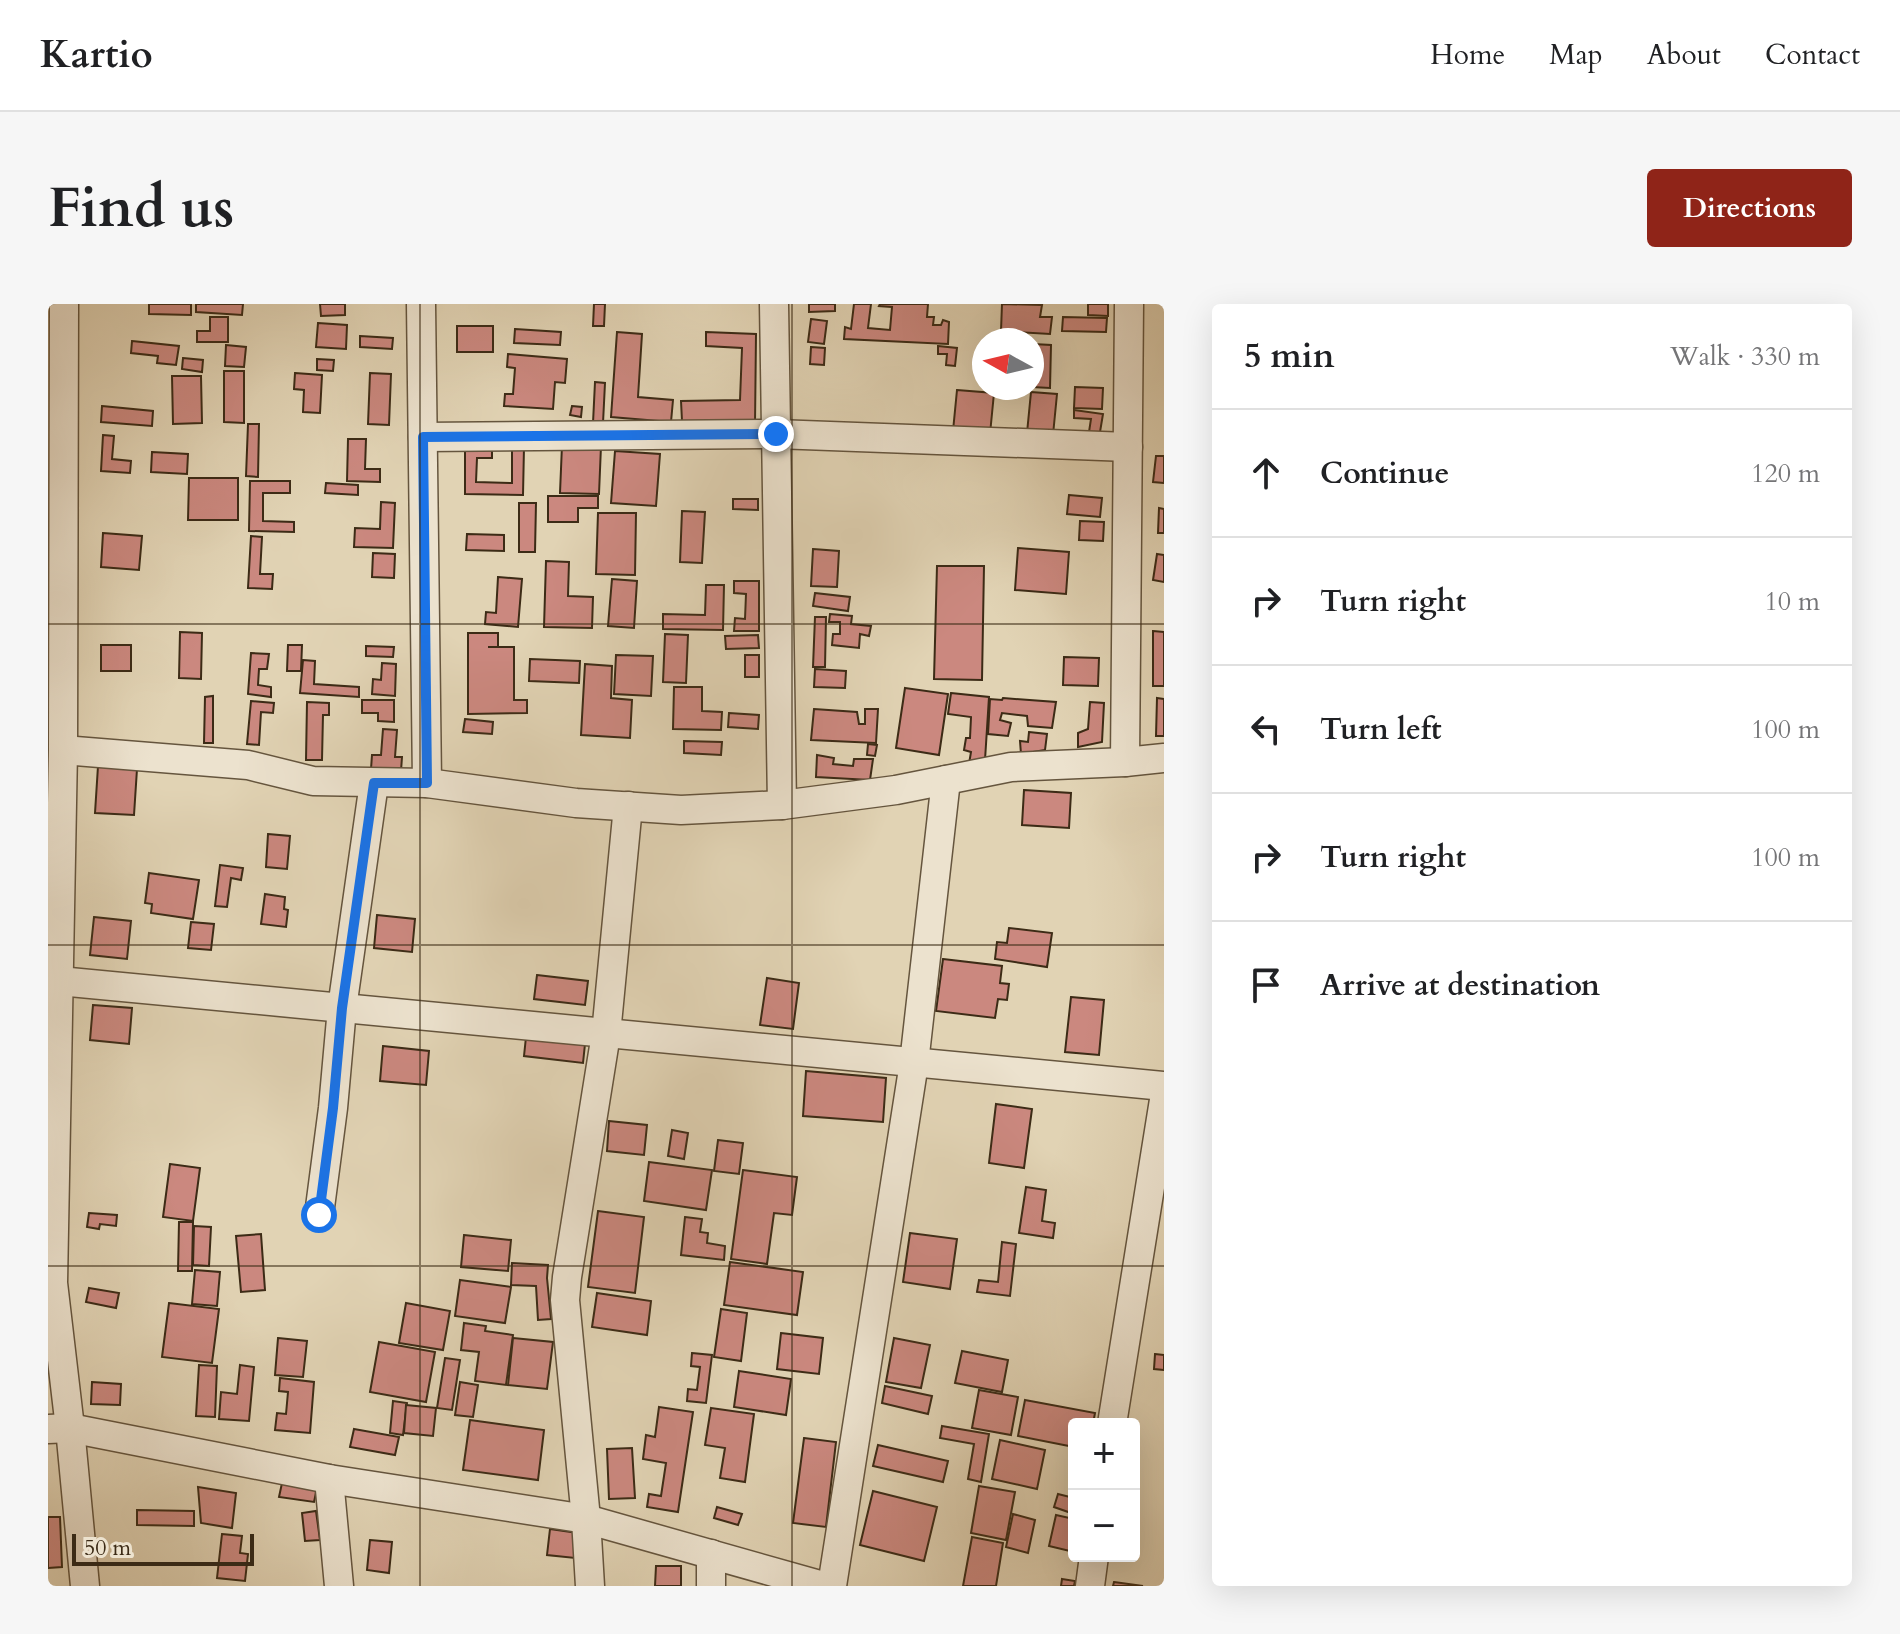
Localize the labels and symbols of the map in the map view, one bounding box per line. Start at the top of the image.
north arrow [972,328,1044,400]
route end [758,416,794,452]
route start [301,1197,337,1233]
scale bar [72,1530,254,1566]

